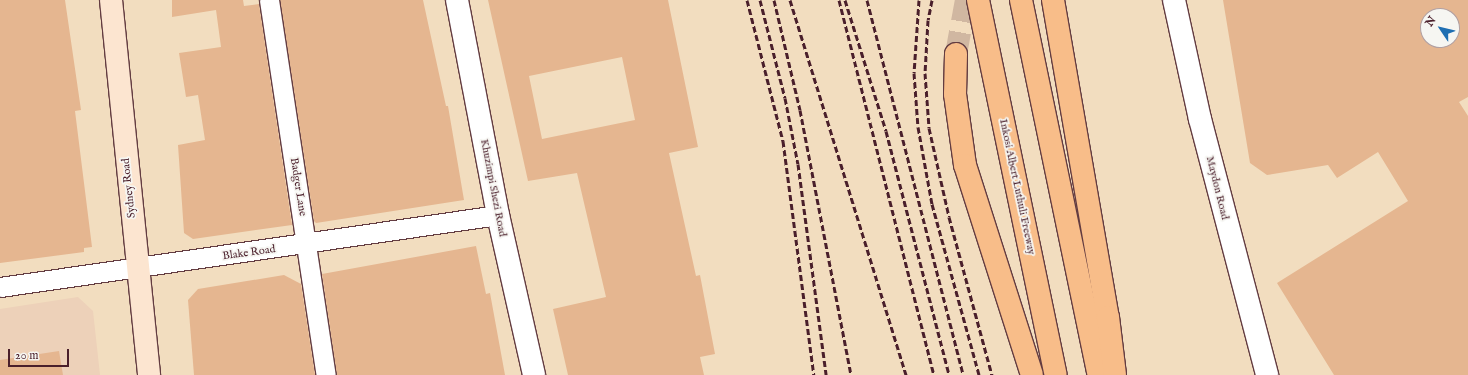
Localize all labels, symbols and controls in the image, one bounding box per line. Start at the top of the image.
north arrow [1420,8,1460,48]
text: N [1423,14,1439,30]
street label: Inkosi Albert Luthuli Freeway [996,118,1038,256]
street label: Khuzimpi Shezi Road [477,138,509,238]
street label: Maydon Road [1203,155,1231,221]
street label: Sydney Road [119,157,139,219]
street label: Badger Lane [287,157,309,217]
street label: Blake Road [222,243,276,263]
scale bar [10,341,71,367]
text: 20 m [15,348,38,363]

